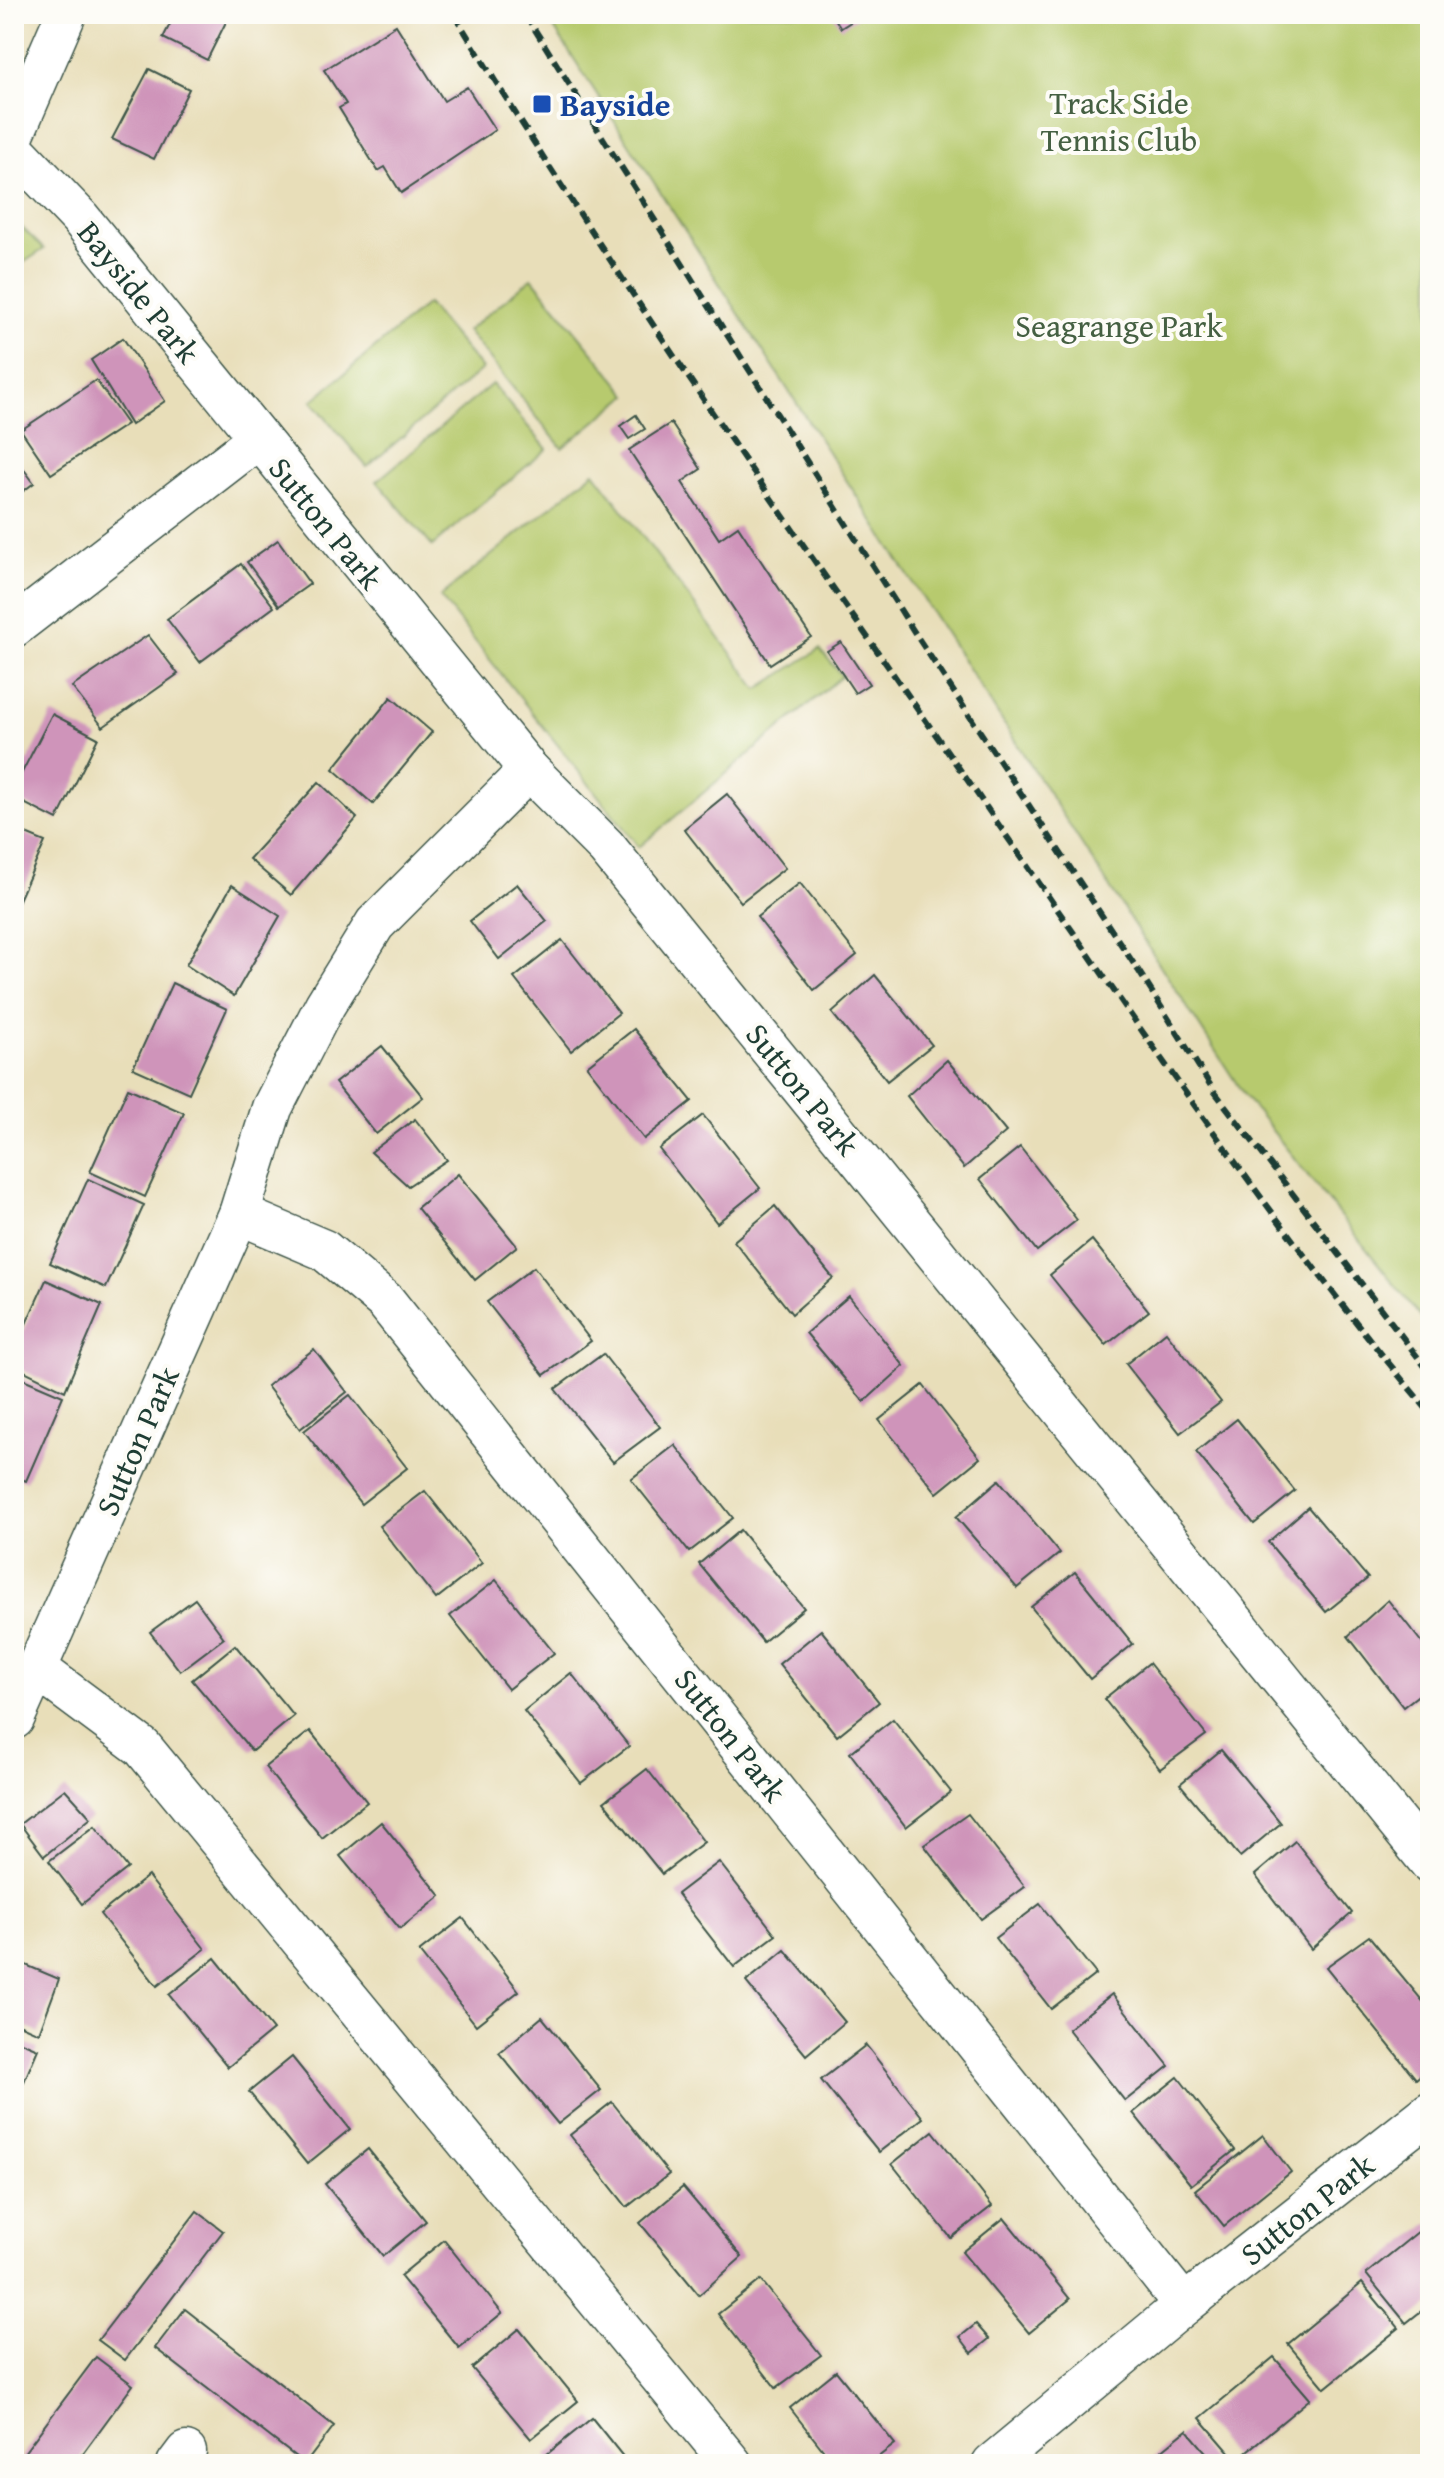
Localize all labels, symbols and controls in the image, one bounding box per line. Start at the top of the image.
park label: Track Side Tennis Club [1041,79,1197,163]
place label: Bayside [560,81,670,128]
marker: Bayside [531,93,553,115]
street label: Bayside Park [67,210,212,374]
park label: Seagrange Park [1015,302,1223,349]
street label: Sutton Park [258,447,395,600]
street label: Sutton Park [735,1013,872,1166]
street label: Sutton Park [83,1358,191,1523]
street label: Sutton Park [664,1658,799,1813]
street label: Sutton Park [1230,2141,1385,2276]

